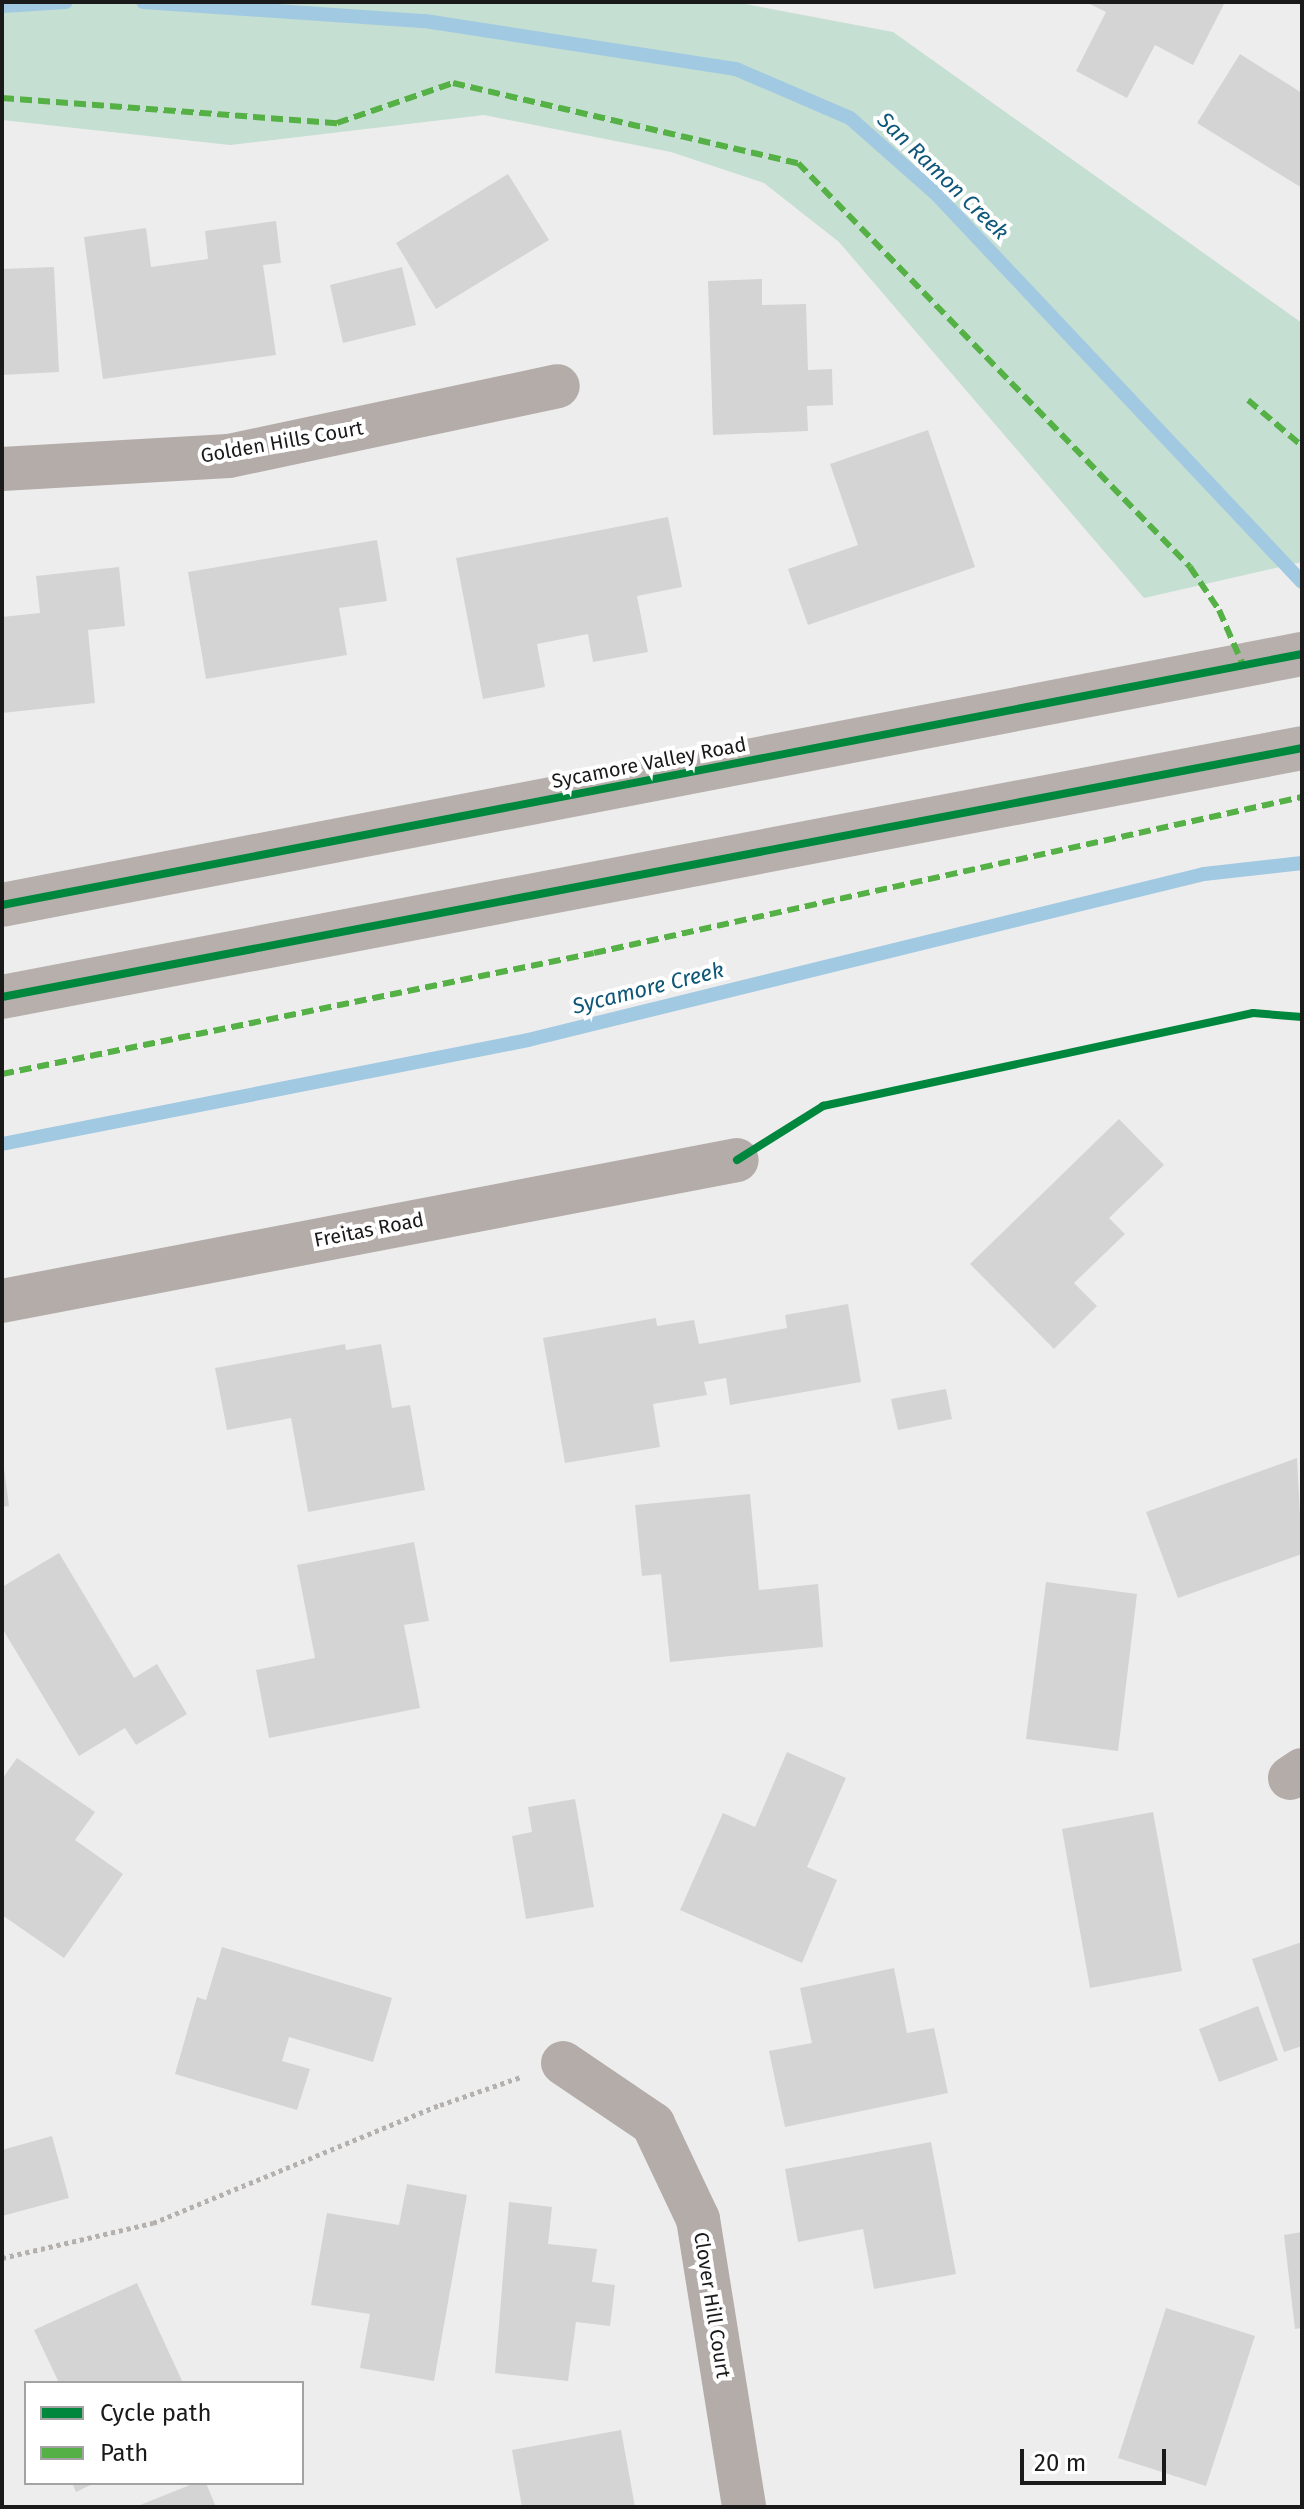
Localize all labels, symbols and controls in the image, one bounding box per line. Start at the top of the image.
water label: San Ramon Creek [872,107,1014,245]
street label: Golden Hills Court [199,416,365,468]
street label: Sycamore Valley Road [550,732,748,794]
water label: Sycamore Creek [570,956,726,1020]
street label: Freitas Road [312,1208,426,1252]
street label: Clover Hill Court [689,2230,735,2380]
legend [24,2381,304,2485]
text: Cycle path [100,2399,212,2427]
scale bar [1024,2433,1170,2483]
text: Path [100,2439,148,2467]
text: 20 m [1034,2449,1086,2477]

